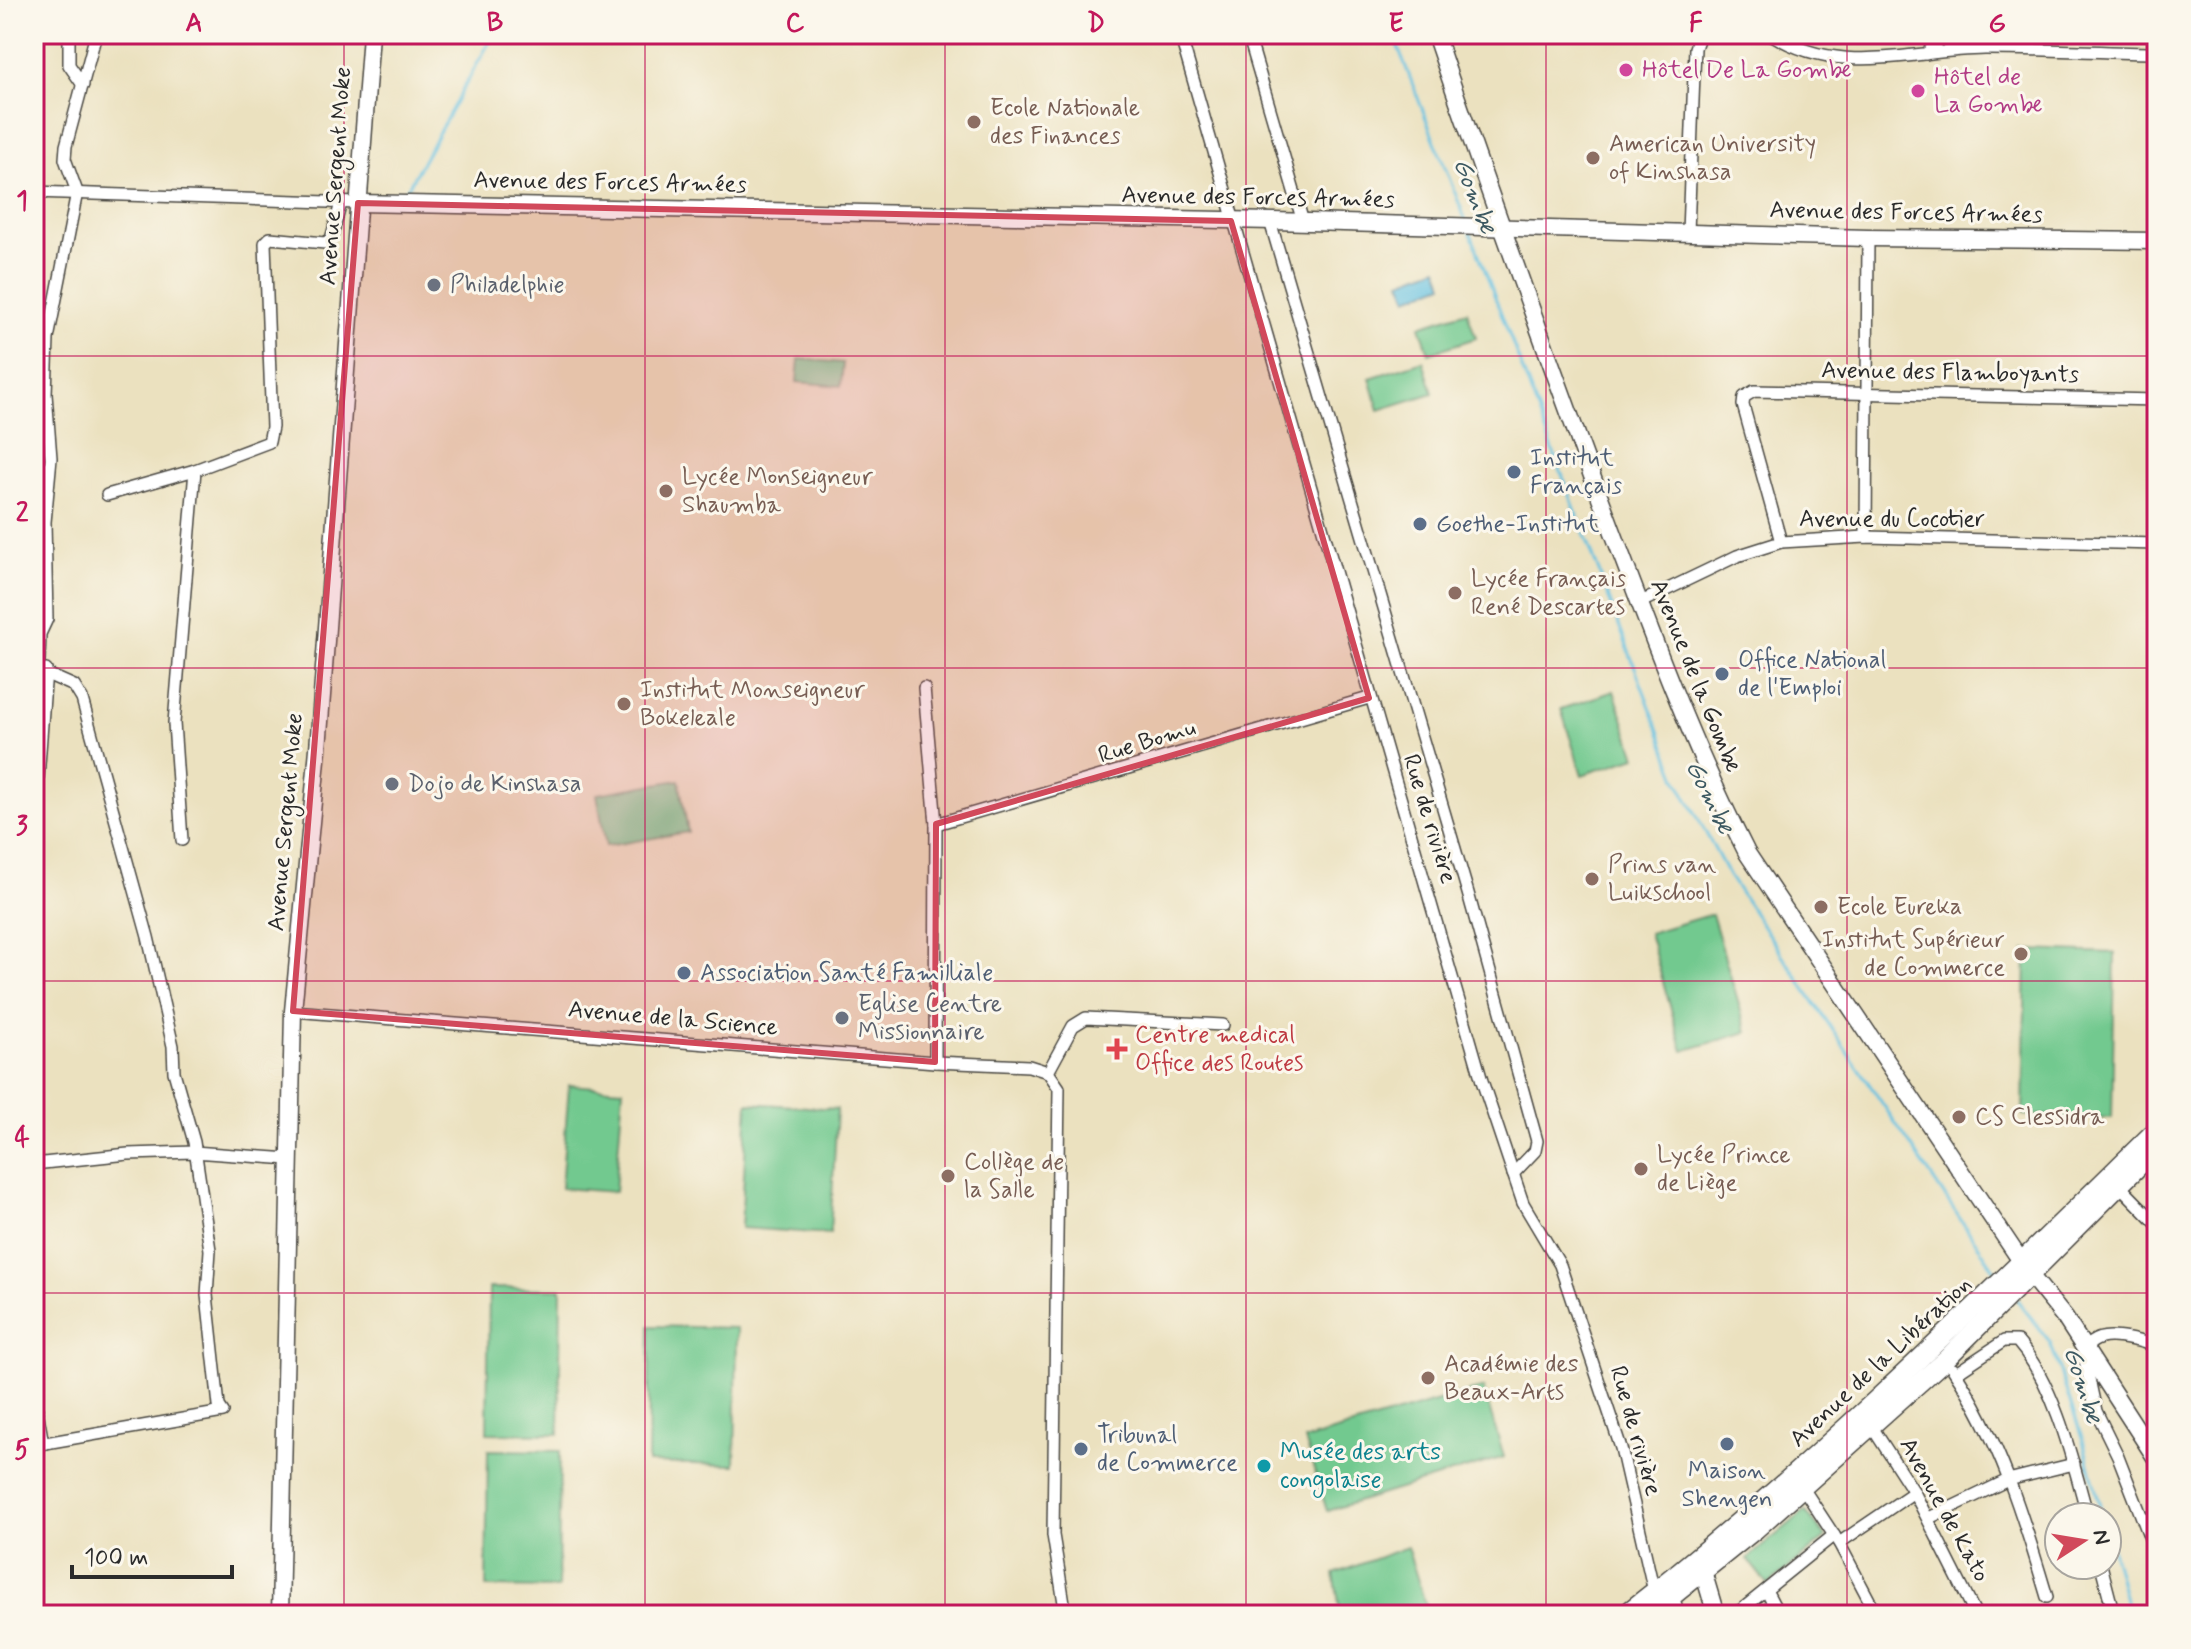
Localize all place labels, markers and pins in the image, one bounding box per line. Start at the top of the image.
place label: Hôtel De La Gombe [1642,55,1852,86]
marker: Hôtel De La Gombe [1617,61,1635,79]
place label: Hôtel de La Gombe [1934,62,2043,121]
marker: Hôtel de La Gombe [1909,82,1927,100]
place label: Ecole Nationale des Finances [990,93,1140,152]
marker: Ecole Nationale des Finances [965,113,983,131]
place label: American University of Kinshasa [1609,129,1816,188]
marker: American University of Kinshasa [1584,149,1602,167]
place label: Philadelphie [450,270,565,301]
marker: Philadelphie [425,276,443,294]
place label: Institut Français [1530,443,1623,502]
place label: Lycée Monseigneur Shaumba [682,462,874,521]
marker: Institut Français [1505,463,1523,481]
marker: Lycée Monseigneur Shaumba [657,482,675,500]
place label: Goethe-Institut [1436,509,1600,540]
marker: Goethe-Institut [1411,515,1429,533]
place label: Lycée Français René Descartes [1471,564,1627,623]
marker: Lycée Français René Descartes [1446,584,1464,602]
place label: Office National de l'Emploi [1738,645,1887,704]
marker: Office National de l'Emploi [1713,665,1731,683]
place label: Institut Monseigneur Bokeleale [640,675,866,734]
marker: Institut Monseigneur Bokeleale [615,695,633,713]
place label: Dojo de Kinshasa [408,769,582,800]
marker: Dojo de Kinshasa [383,775,401,793]
place label: Prins van Luikschool [1608,850,1717,909]
marker: Prins van Luikschool [1583,870,1601,888]
place label: Ecole Eureka [1837,892,1962,923]
marker: Ecole Eureka [1812,898,1830,916]
place label: Institut Supérieur de Commerce [1822,925,2005,984]
marker: Institut Supérieur de Commerce [2012,945,2030,963]
place label: Association Santé Familliale [700,958,993,989]
marker: Association Santé Familliale [675,964,693,982]
place label: Eglise Centre Missionnaire [858,989,1002,1048]
marker: Eglise Centre Missionnaire [833,1009,851,1027]
place label: Centre medical Office des Routes [1135,1020,1303,1079]
marker: Centre medical Office des Routes [1106,1038,1128,1060]
place label: CS Clessidra [1975,1102,2105,1133]
marker: CS Clessidra [1950,1108,1968,1126]
place label: Lycée Prince de Liège [1657,1140,1791,1199]
place label: Collège de la Salle [964,1147,1064,1206]
marker: Lycée Prince de Liège [1632,1160,1650,1178]
marker: Collège de la Salle [939,1167,957,1185]
place label: Académie des Beaux-Arts [1444,1349,1579,1408]
marker: Académie des Beaux-Arts [1419,1369,1437,1387]
place label: Tribunal de Commerce [1097,1420,1238,1479]
marker: Maison Shengen [1718,1435,1736,1453]
place label: Musée des arts congolaise [1280,1437,1441,1498]
marker: Tribunal de Commerce [1072,1440,1090,1458]
place label: Maison Shengen [1681,1456,1773,1515]
marker: Musée des arts congolaise [1255,1457,1273,1475]

